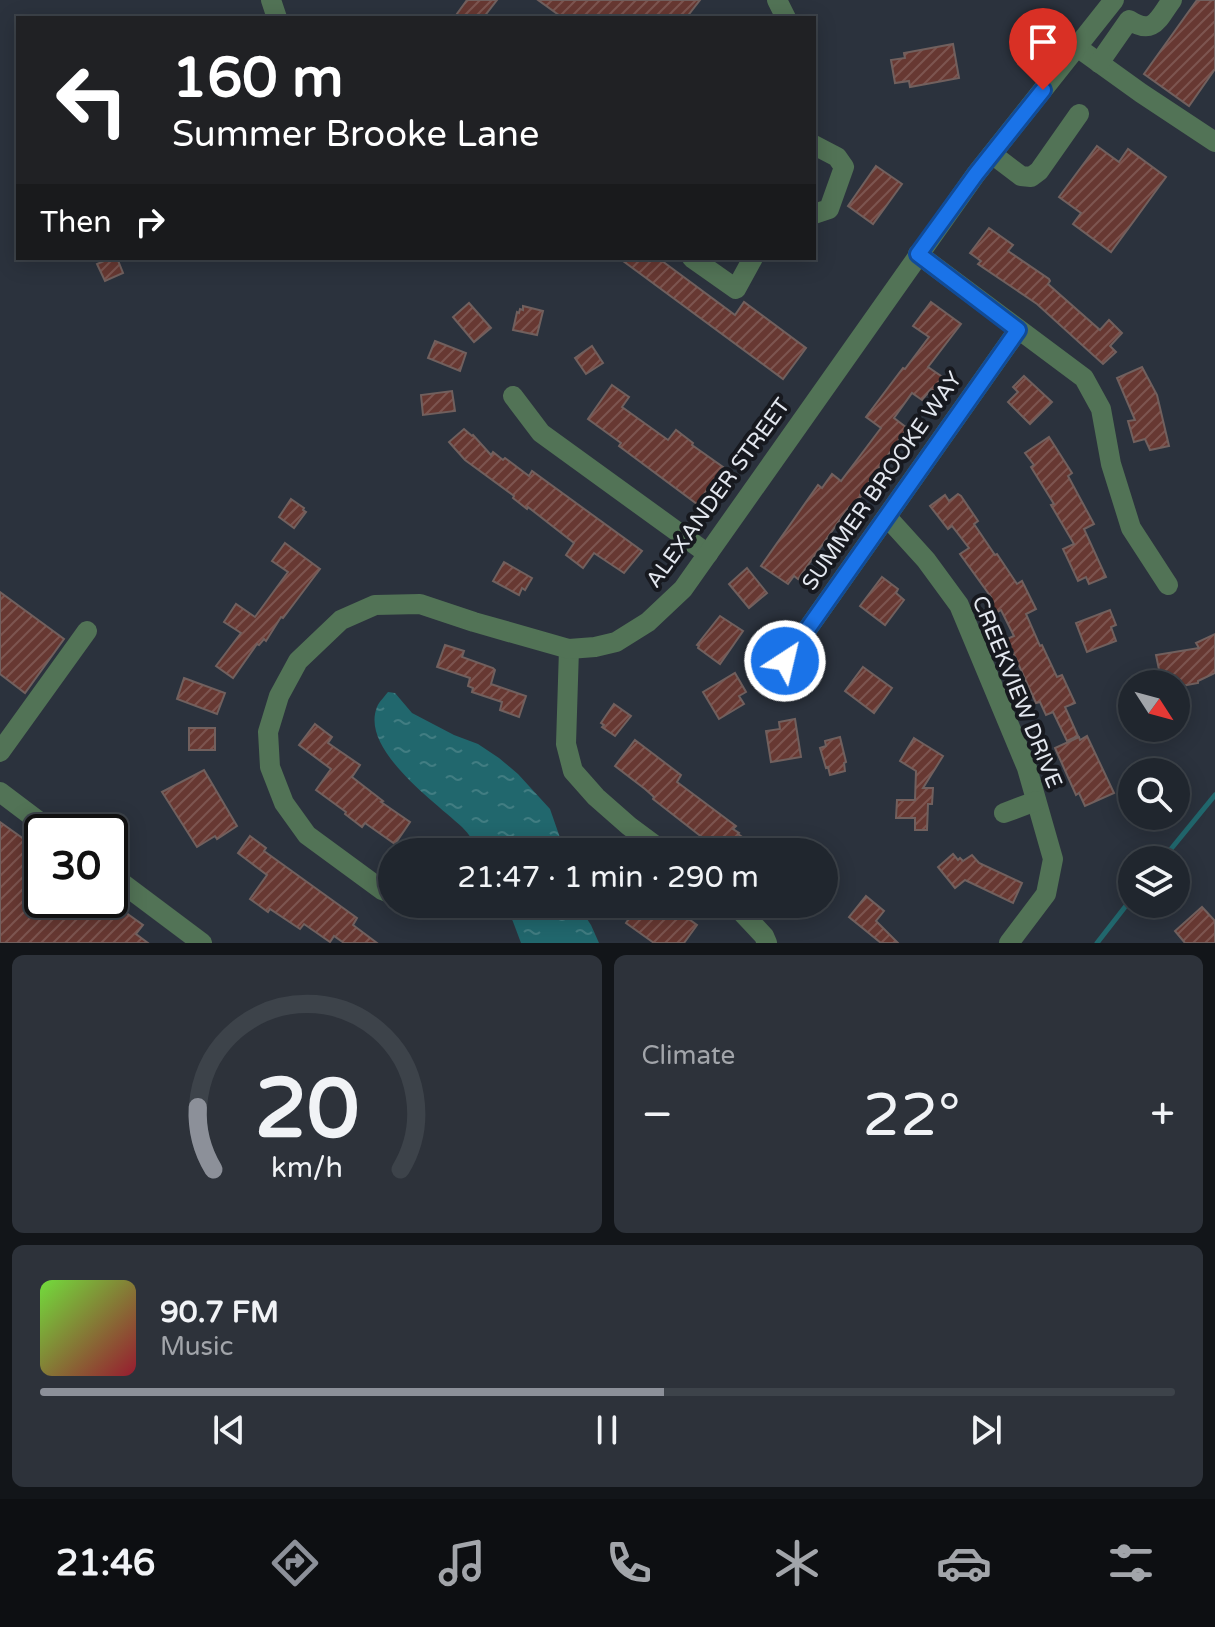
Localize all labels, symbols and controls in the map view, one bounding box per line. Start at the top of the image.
pin [1009,8,1077,90]
icon: arrive [1021,20,1065,64]
text: 160 m [172,45,343,112]
icon: left [40,48,144,152]
text: Summer Brooke Lane [172,113,539,156]
icon: right [128,200,172,244]
text: Then [40,204,112,241]
street label: SUMMER BROOKE WAY [797,367,967,595]
street label: ALEXANDER STREET [641,393,796,593]
street label: CREEKVIEW DRIVE [967,592,1067,792]
position arrow [743,619,827,703]
north arrow [1118,670,1190,742]
map controls [1118,670,1190,918]
button: search [1118,758,1190,830]
speed limit sign: 30 [24,814,128,918]
button: layers [1118,846,1190,918]
text: 21:47 · 1 min · 290 m [457,859,759,896]
text: Climate [642,1040,735,1071]
text: 20 [255,1060,359,1160]
text: 22° [863,1080,961,1152]
text: − [642,1089,673,1142]
text: + [1150,1089,1175,1142]
text: km/h [271,1151,343,1185]
text: 90.7 FM [160,1294,279,1331]
text: Music [160,1331,233,1362]
icon: previous [207,1408,251,1452]
icon: pause [585,1408,629,1452]
icon: next [964,1408,1008,1452]
icon: directions [267,1535,323,1591]
icon: music [434,1535,490,1591]
icon: phone [601,1535,657,1591]
icon: climate [769,1535,825,1591]
icon: car [936,1535,992,1591]
icon: filters [1103,1535,1159,1591]
text: 21:46 [56,1542,155,1585]

